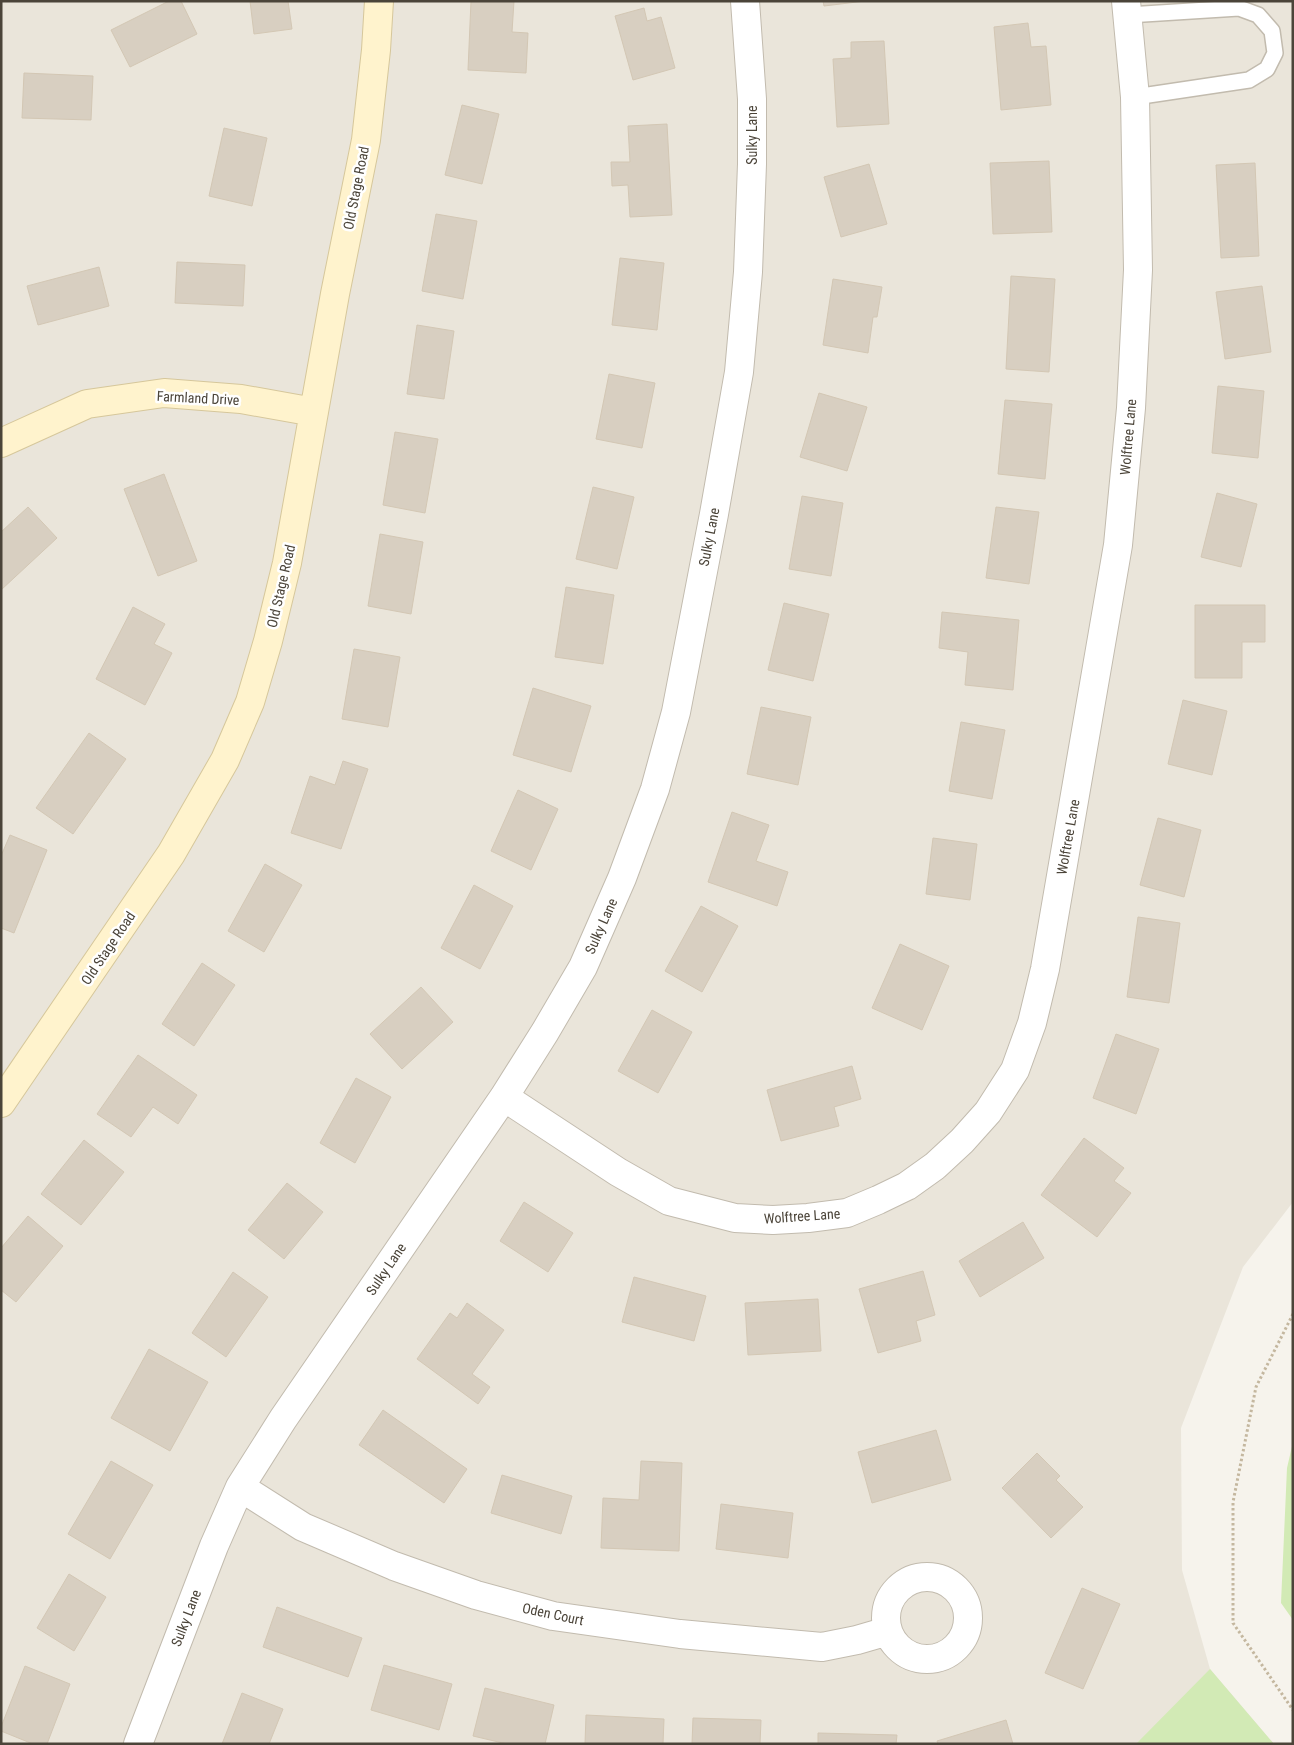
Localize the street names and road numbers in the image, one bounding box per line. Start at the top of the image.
street label: Sulky Lane [744,105,760,165]
street label: Old Stage Road [340,145,372,231]
street label: Farmland Drive [156,388,240,408]
street label: Wolftree Lane [1117,398,1139,476]
street label: Sulky Lane [695,506,723,568]
street label: Old Stage Road [264,543,298,629]
street label: Wolftree Lane [1053,798,1083,876]
street label: Sulky Lane [582,895,621,956]
street label: Old Stage Road [78,908,138,988]
street label: Wolftree Lane [763,1205,841,1227]
street label: Sulky Lane [363,1240,409,1298]
street label: Sulky Lane [168,1587,204,1649]
street label: Oden Court [521,1600,585,1628]

